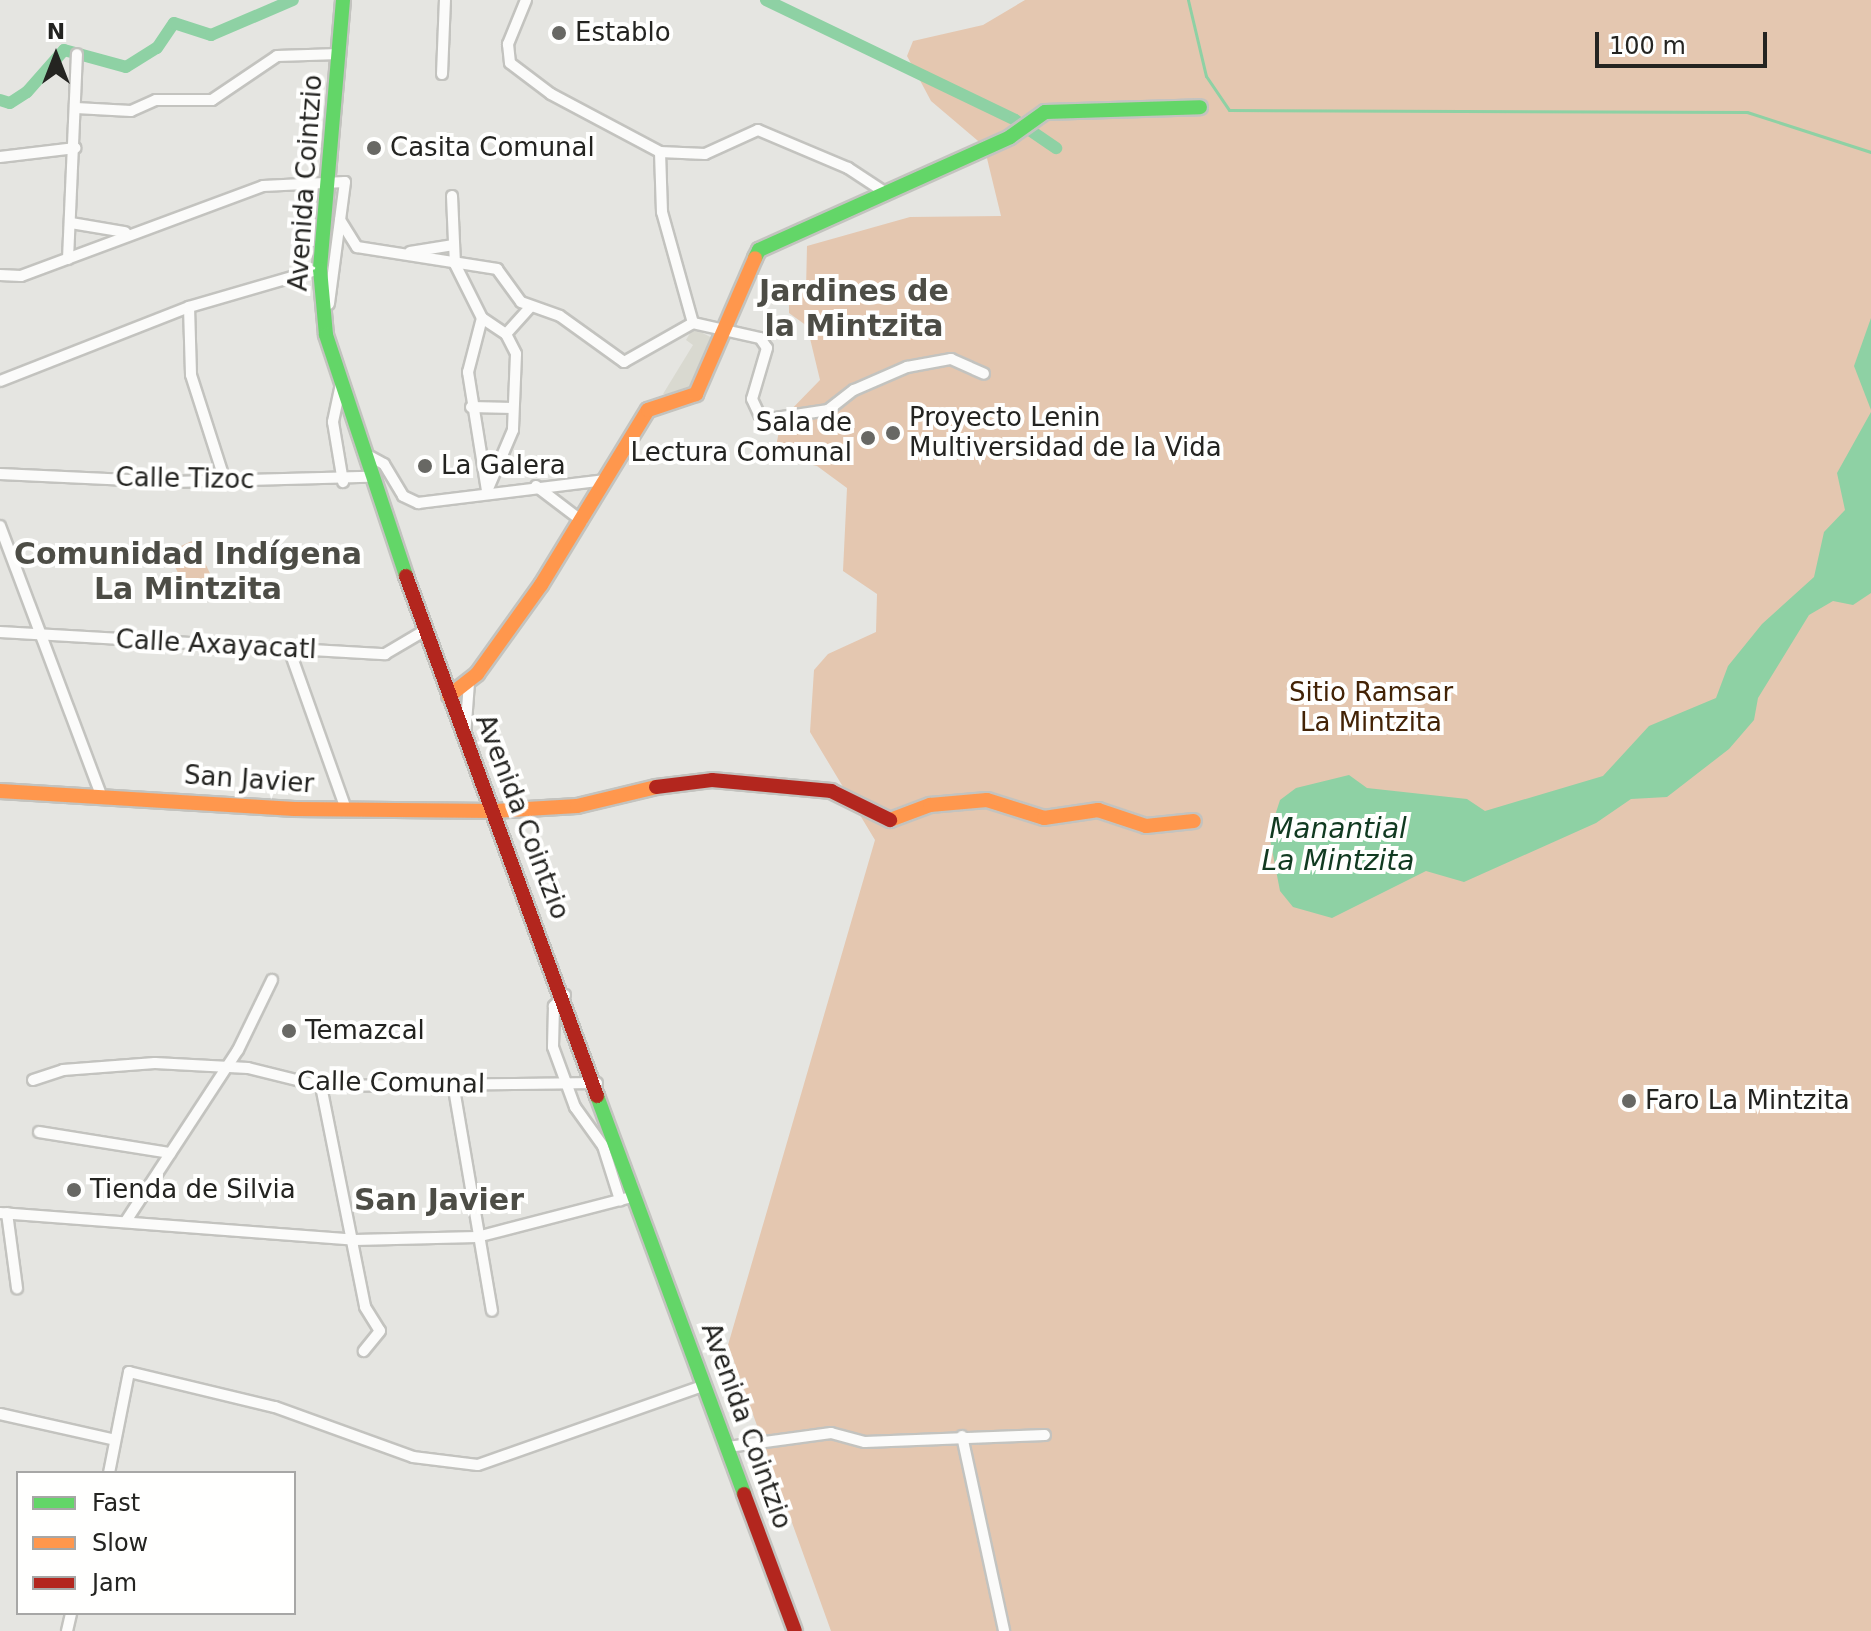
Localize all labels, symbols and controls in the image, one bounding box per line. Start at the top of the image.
north arrow [16,16,96,96]
scale bar [1599,16,1771,66]
place label: Establo [575,17,671,49]
text: N [47,19,65,44]
marker: Establo [550,24,568,42]
text: 100 m [1609,32,1686,60]
street label: Avenida Cointzio [283,74,329,292]
place label: Casita Comunal [390,132,595,164]
marker: Casita Comunal [365,139,383,157]
district label: Jardines de la Mintzita [759,273,949,344]
place label: Proyecto Lenin Multiversidad de la Vida [909,402,1222,464]
place label: Sala de Lectura Comunal [631,407,852,468]
marker: Proyecto Lenin Multiversidad de la Vida [884,424,902,442]
marker: Sala de Lectura Comunal [859,429,877,447]
place label: La Galera [441,450,566,482]
marker: La Galera [416,457,434,475]
street label: Calle Tizoc [115,462,255,496]
district label: Comunidad Indígena La Mintzita [14,536,362,606]
street label: Calle Axayacatl [115,624,317,666]
park label: Sitio Ramsar La Mintzita [1289,677,1453,738]
street label: Avenida Cointzio [469,710,575,924]
street label: San Javier [183,760,315,800]
water label: Manantial La Mintzita [1262,812,1414,878]
place label: Temazcal [305,1015,425,1047]
marker: Temazcal [280,1022,298,1040]
street label: Calle Comunal [297,1066,485,1100]
place label: Faro La Mintzita [1645,1085,1850,1117]
marker: Faro La Mintzita [1620,1092,1638,1110]
place label: Tienda de Silvia [90,1174,296,1206]
marker: Tienda de Silvia [65,1181,83,1199]
district label: San Javier [354,1182,524,1218]
street label: Avenida Cointzio [694,1319,798,1533]
legend [16,1471,296,1615]
text: Fast [92,1489,140,1517]
text: Slow [92,1529,148,1557]
text: Jam [92,1569,137,1597]

